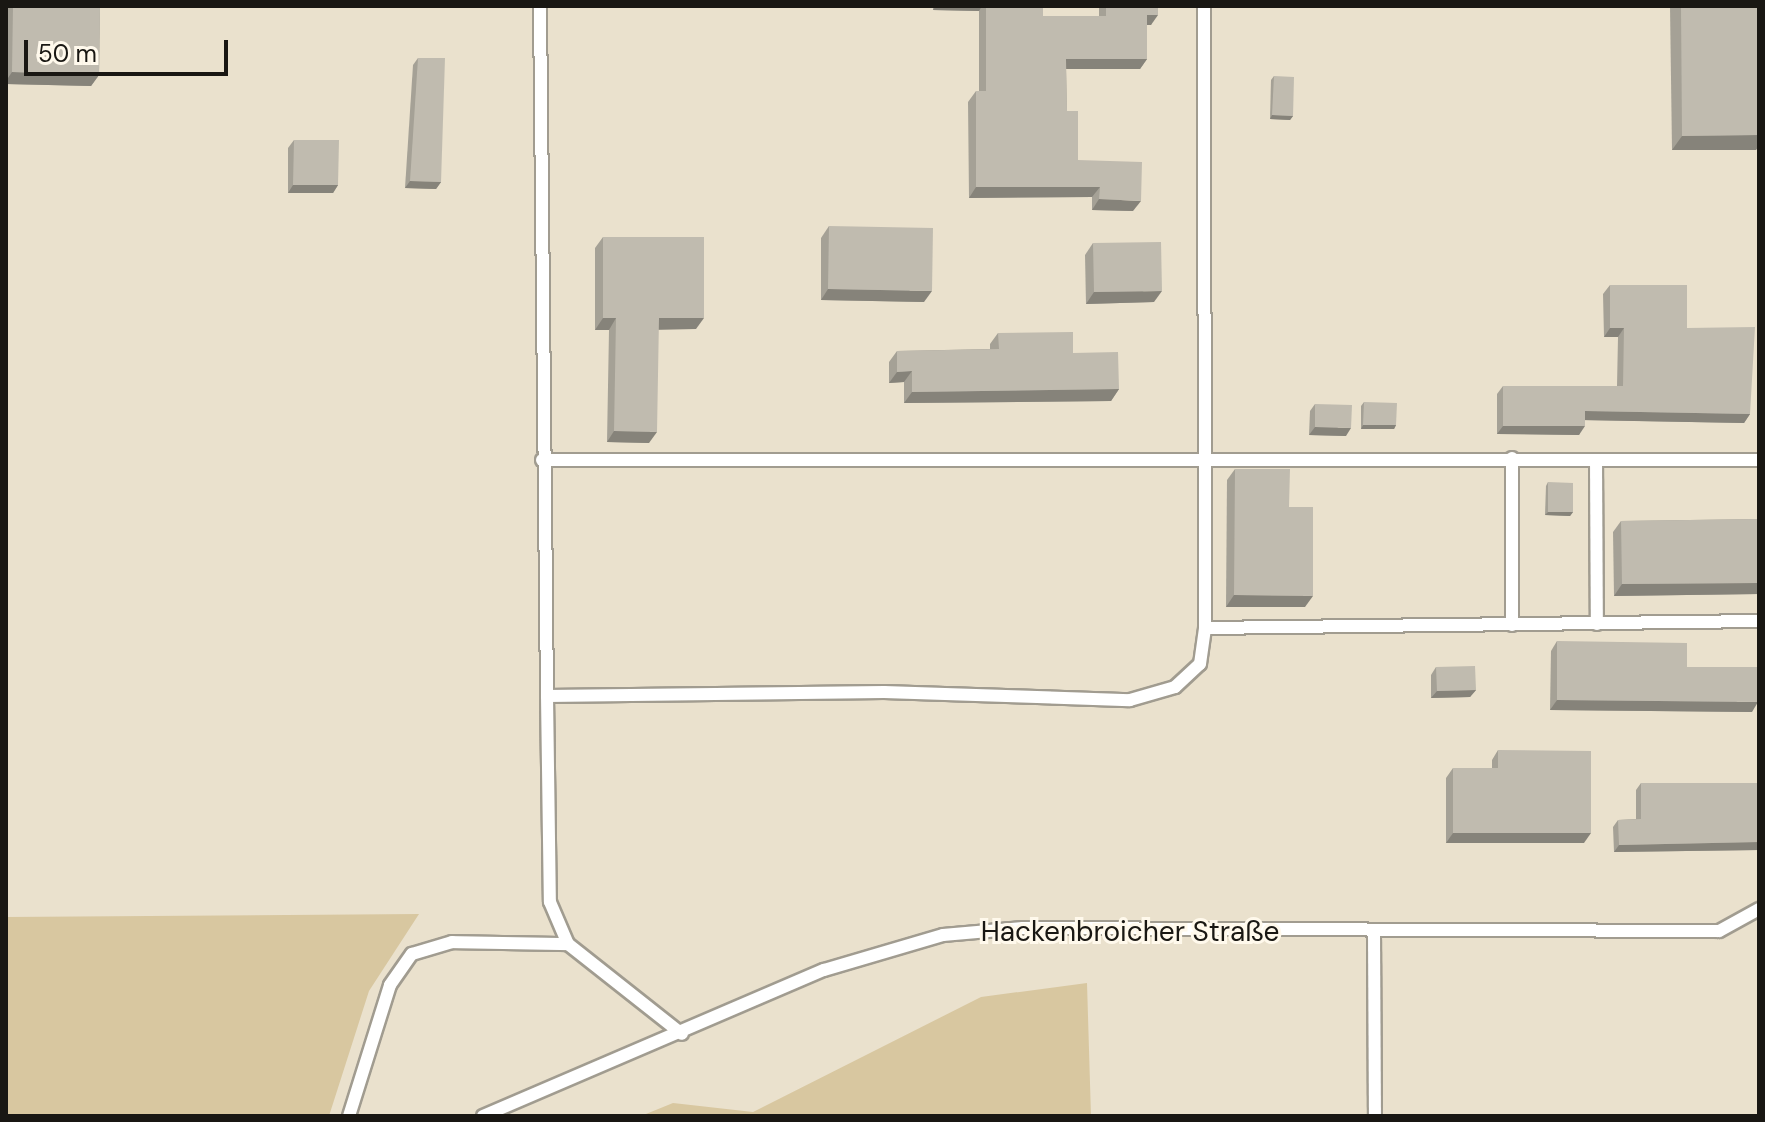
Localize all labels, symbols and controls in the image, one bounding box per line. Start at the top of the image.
scale bar [28,24,232,74]
text: 50 m [38,38,97,69]
street label: Hackenbroicher Straße [981,915,1279,949]

